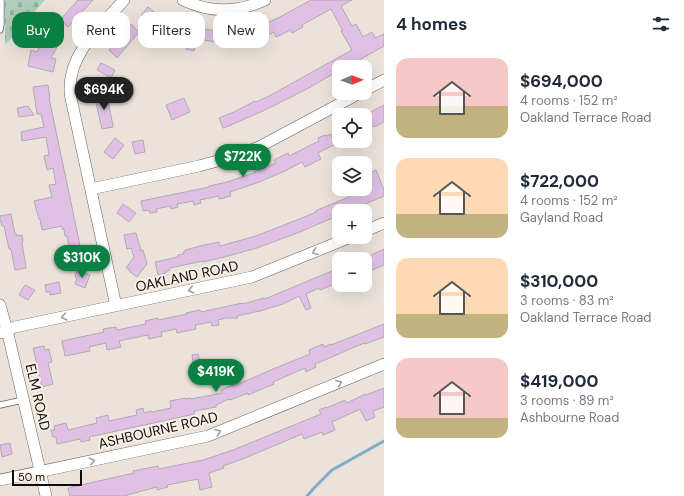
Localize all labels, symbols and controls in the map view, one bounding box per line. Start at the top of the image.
chip: Buy [12,12,64,48]
chip: Rent [72,12,130,48]
chip: Filters [138,12,205,48]
chip: New [213,12,269,48]
text: 4 homes [396,13,467,35]
icon: filters [650,13,672,35]
north arrow [332,60,372,100]
map controls [332,60,372,292]
text: $694,000 [520,70,603,92]
icon: home [428,74,476,122]
pin: $694K [76,77,132,111]
text: $694K [83,81,125,98]
text: 4 rooms · 152 m² [520,92,618,109]
button: locate [332,108,372,148]
text: Oakland Terrace Road [520,109,651,126]
pin: $722K [215,144,271,178]
text: $722K [224,148,262,165]
button: layers [332,156,372,196]
text: $722,000 [520,170,599,192]
icon: home [428,174,476,222]
text: 4 rooms · 152 m² [520,192,618,209]
button: + [332,204,372,244]
text: Gayland Road [520,209,603,226]
pin: $310K [54,245,110,279]
one-way arrow [312,247,319,255]
text: $310K [63,249,101,266]
button: − [332,252,372,292]
street label: OAKLAND ROAD [134,256,240,296]
text: $310,000 [520,270,598,292]
icon: home [428,274,476,322]
one-way arrow [188,286,195,294]
text: 3 rooms · 83 m² [520,292,614,309]
text: Oakland Terrace Road [520,309,651,326]
one-way arrow [61,312,67,320]
pin: $419K [188,359,244,393]
street label: ELM ROAD [22,362,54,432]
text: $419K [197,363,235,380]
text: $419,000 [520,370,598,392]
icon: home [428,374,476,422]
one-way arrow [335,379,342,387]
text: 3 rooms · 89 m² [520,392,614,409]
street label: ASHBOURNE ROAD [96,407,220,453]
text: Ashbourne Road [520,409,619,426]
one-way arrow [215,428,222,437]
one-way arrow [88,457,95,465]
scale bar [12,468,82,487]
text: 50 m [18,470,45,484]

